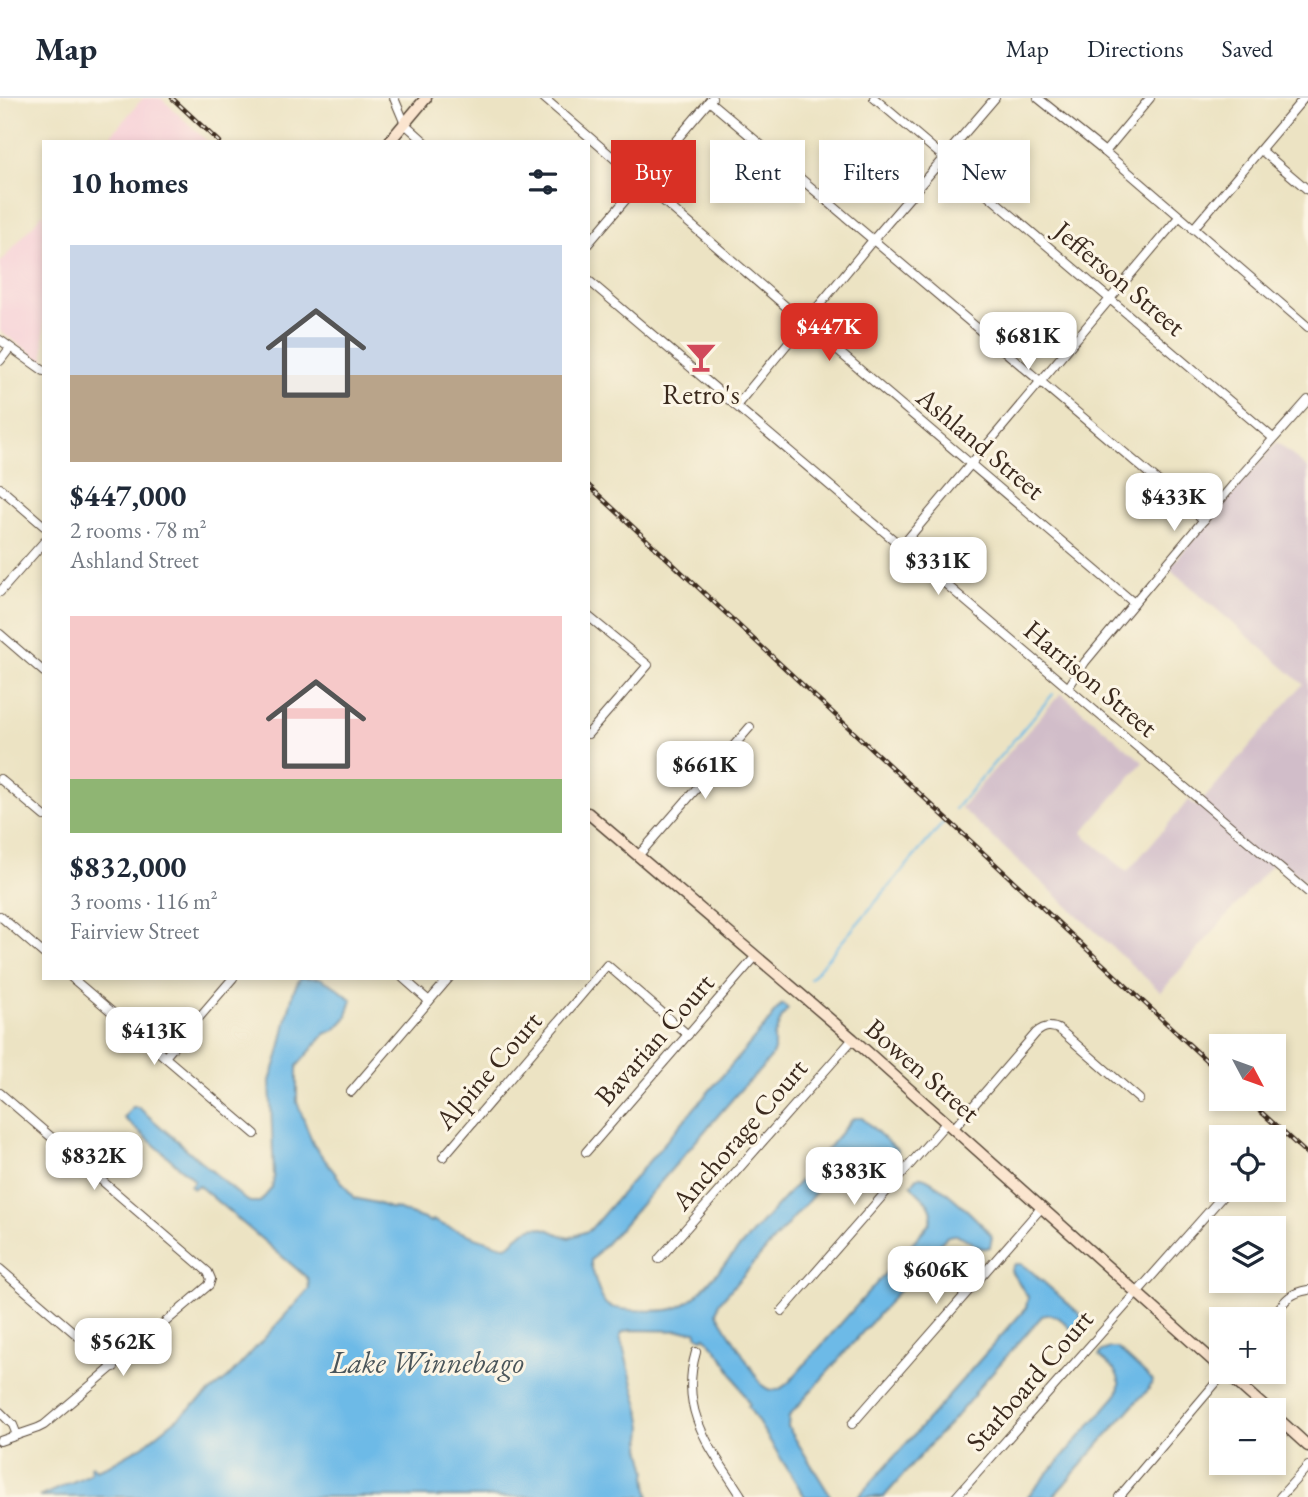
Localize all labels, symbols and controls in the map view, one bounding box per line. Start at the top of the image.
text: Map [35,27,97,70]
text: Map [1006,33,1049,64]
text: Directions [1087,33,1184,64]
text: Saved [1222,33,1273,64]
chip: Buy [611,140,696,203]
chip: Rent [710,140,805,203]
chip: Filters [819,140,924,203]
chip: New [938,140,1030,203]
text: 10 homes [70,163,188,202]
icon: filters [524,163,562,201]
street label: Jefferson Street [1045,211,1193,344]
icon: home [253,290,379,416]
pin: $447K [780,303,878,363]
text: $447K [797,311,861,341]
pin: $681K [979,313,1077,372]
text: $681K [996,320,1060,350]
bar icon: Retro's [684,340,718,374]
place label: Retro's [662,376,740,412]
street label: Ashland Street [909,378,1053,507]
pin: $433K [1125,474,1223,533]
text: $447,000 [70,476,186,515]
text: $433K [1142,481,1206,511]
text: 2 rooms · 78 m² [70,515,207,545]
pin: $331K [889,538,987,597]
text: Ashland Street [70,545,199,575]
text: $331K [906,545,970,575]
street label: Harrison Street [1017,611,1166,745]
icon: home [253,661,379,787]
pin: $661K [656,742,754,801]
text: $661K [673,749,737,779]
text: $832,000 [70,847,186,886]
text: 3 rooms · 116 m² [70,886,218,916]
text: Fairview Street [70,916,199,946]
street label: Bavarian Court [586,965,722,1113]
street label: Alpine Court [426,1003,549,1137]
pin: $413K [105,1007,203,1067]
street label: Bowen Street [858,1010,988,1130]
text: $413K [122,1015,186,1045]
north arrow [1209,1034,1286,1111]
map controls [1209,1034,1286,1475]
street label: Anchorage Court [663,1050,815,1218]
button: locate [1209,1125,1286,1202]
pin: $832K [45,1132,143,1192]
text: $832K [62,1140,126,1170]
pin: $383K [805,1148,903,1207]
text: $383K [822,1155,886,1185]
button: layers [1209,1216,1286,1293]
pin: $606K [887,1246,985,1306]
text: $606K [904,1254,968,1284]
street label: Starboard Court [957,1301,1101,1459]
button: + [1209,1307,1286,1384]
pin: $562K [74,1318,172,1378]
text: $562K [91,1326,155,1356]
water label: Lake Winnebago [329,1343,524,1382]
button: − [1209,1398,1286,1475]

